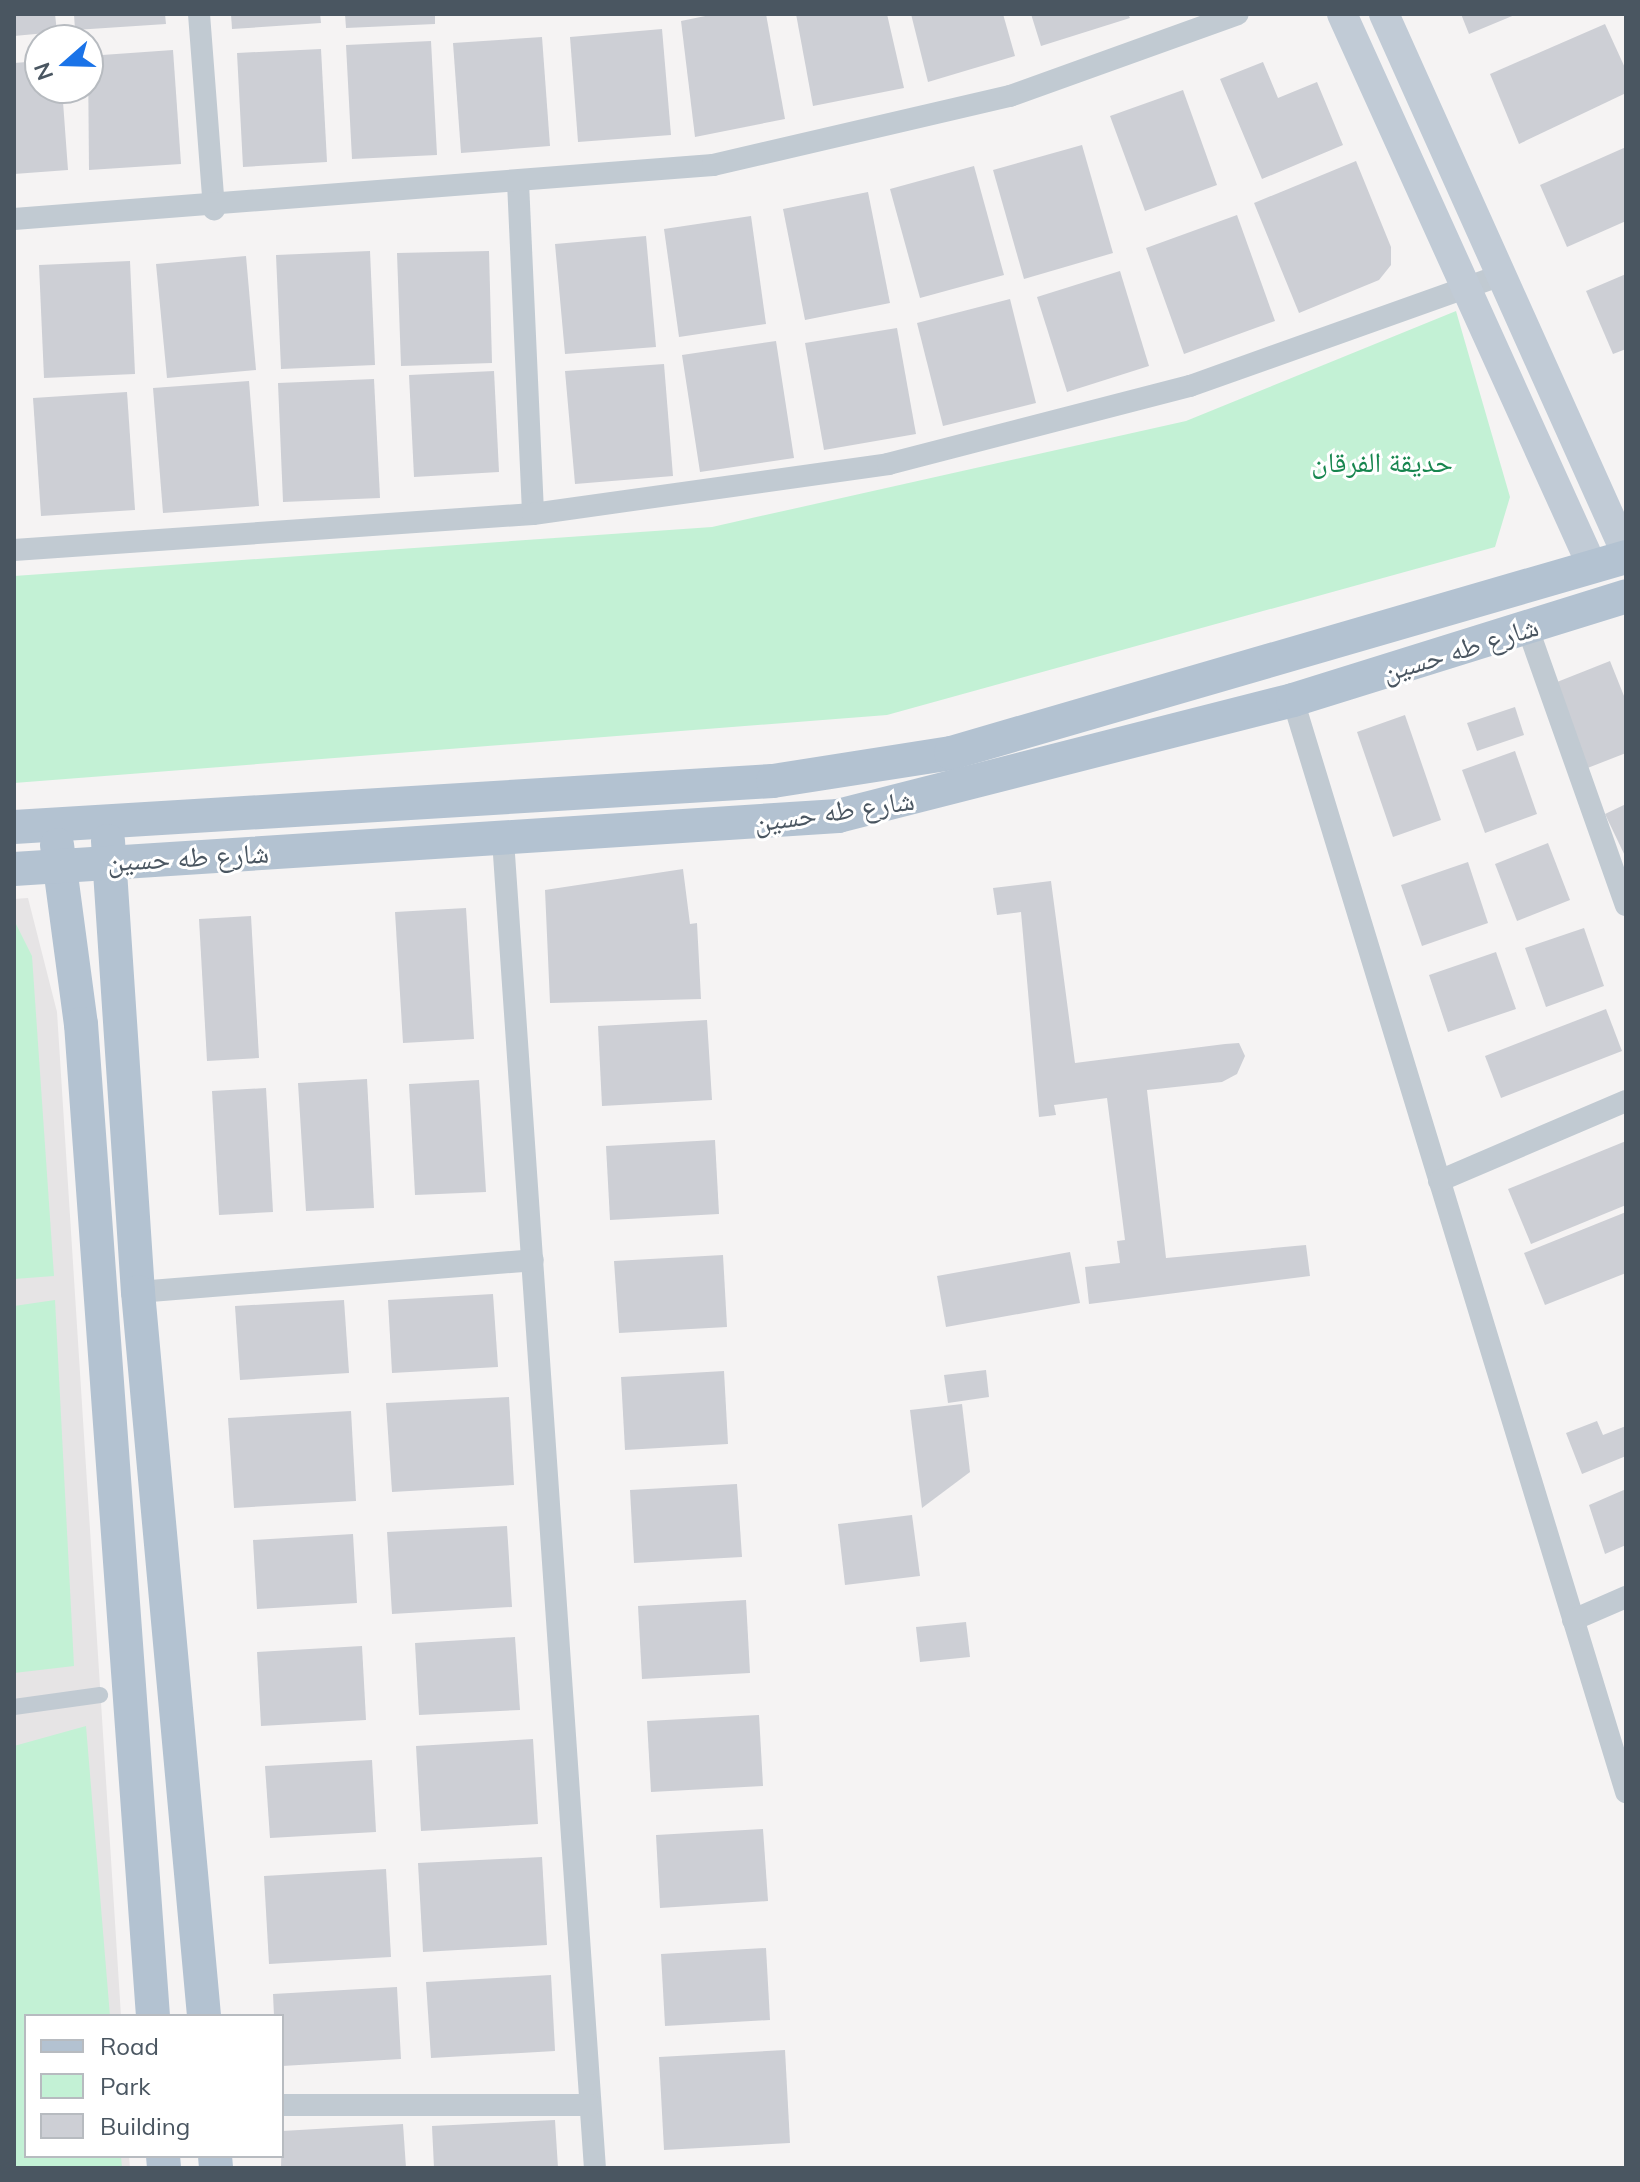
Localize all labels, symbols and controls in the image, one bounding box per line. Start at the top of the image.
north arrow [24,24,104,104]
text: N [27,59,59,84]
park label: حديقة الفرقان [1311,445,1453,479]
street label: شارع طه حسين [1378,609,1542,689]
street label: شارع طه حسين [752,783,916,839]
street label: شارع طه حسين [106,836,270,878]
legend [24,2014,284,2158]
text: Road [100,2031,159,2061]
text: Park [100,2071,151,2101]
text: Building [100,2111,190,2141]

